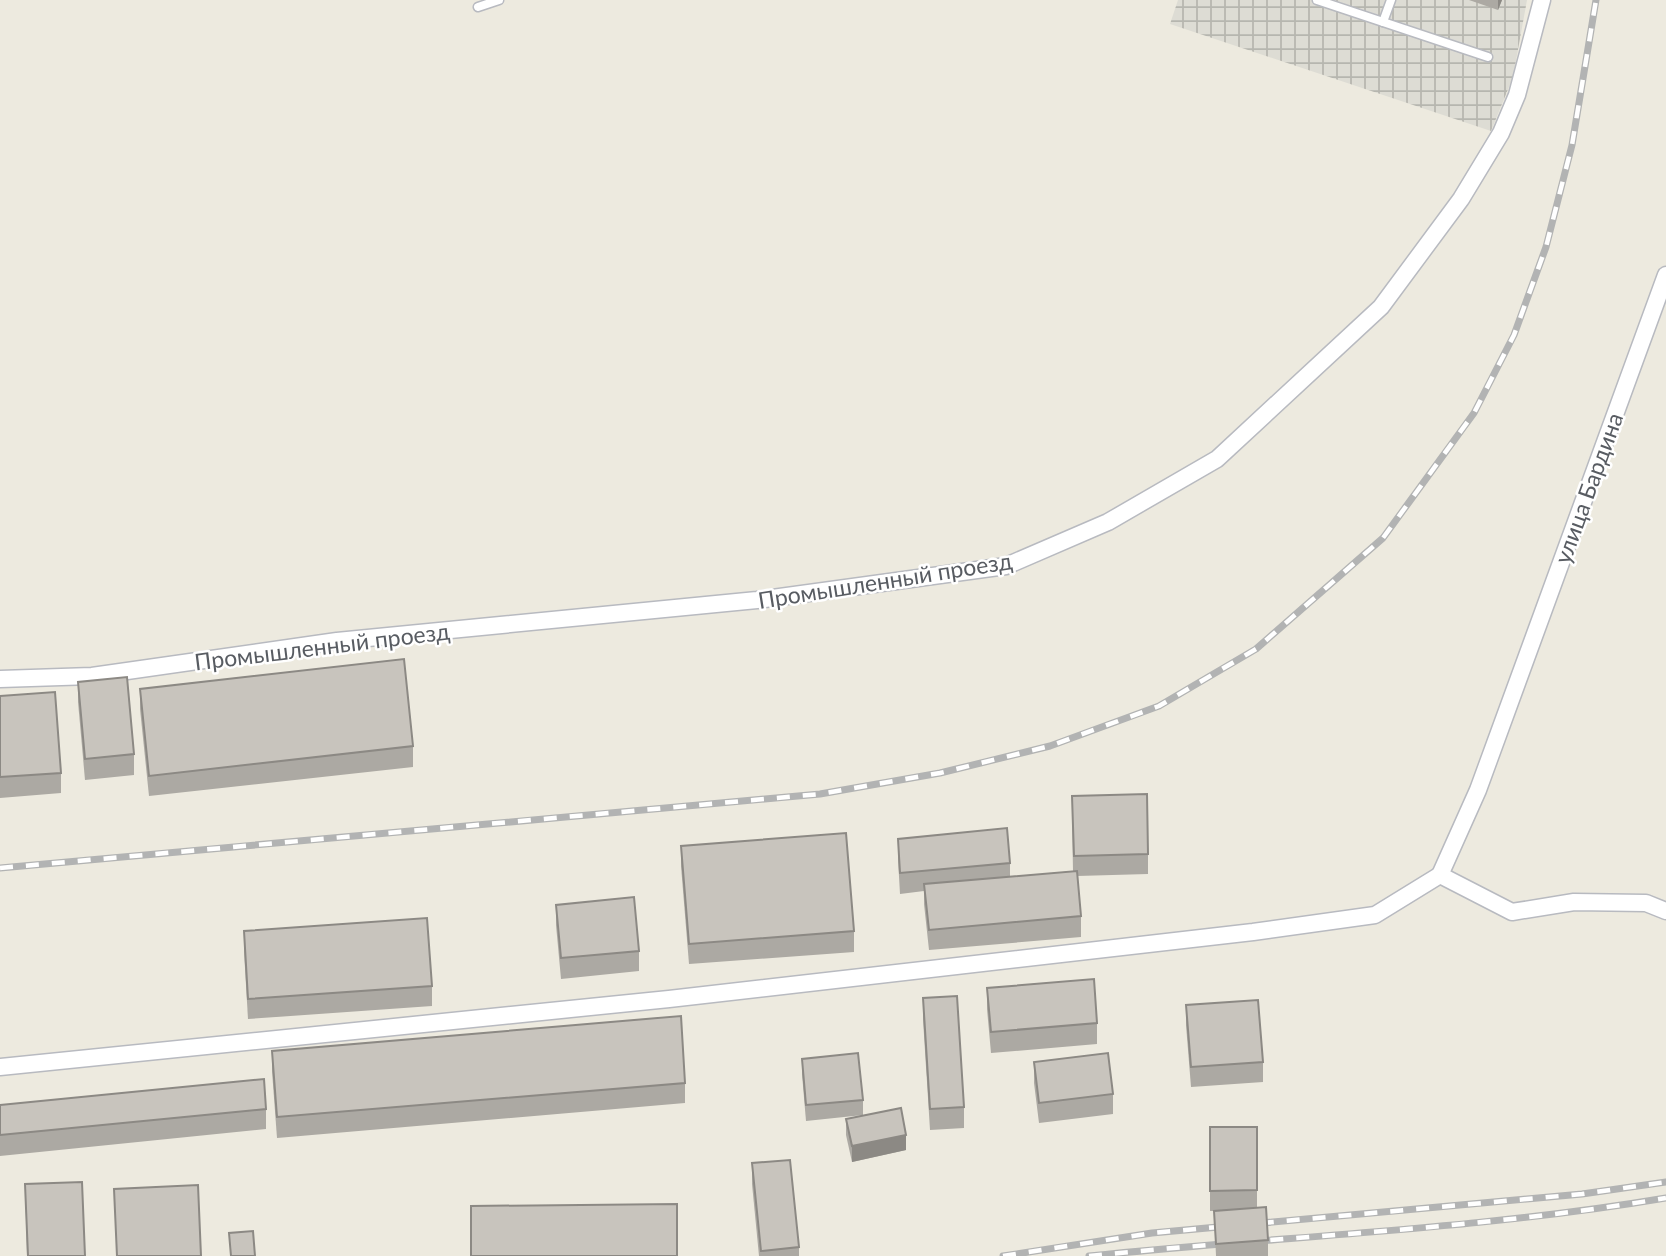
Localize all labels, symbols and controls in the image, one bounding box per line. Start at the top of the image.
street label: улица Бардина [1548,409,1628,567]
street label: Промышленный проезд [756,546,1014,614]
street label: Промышленный проезд [193,616,451,676]

